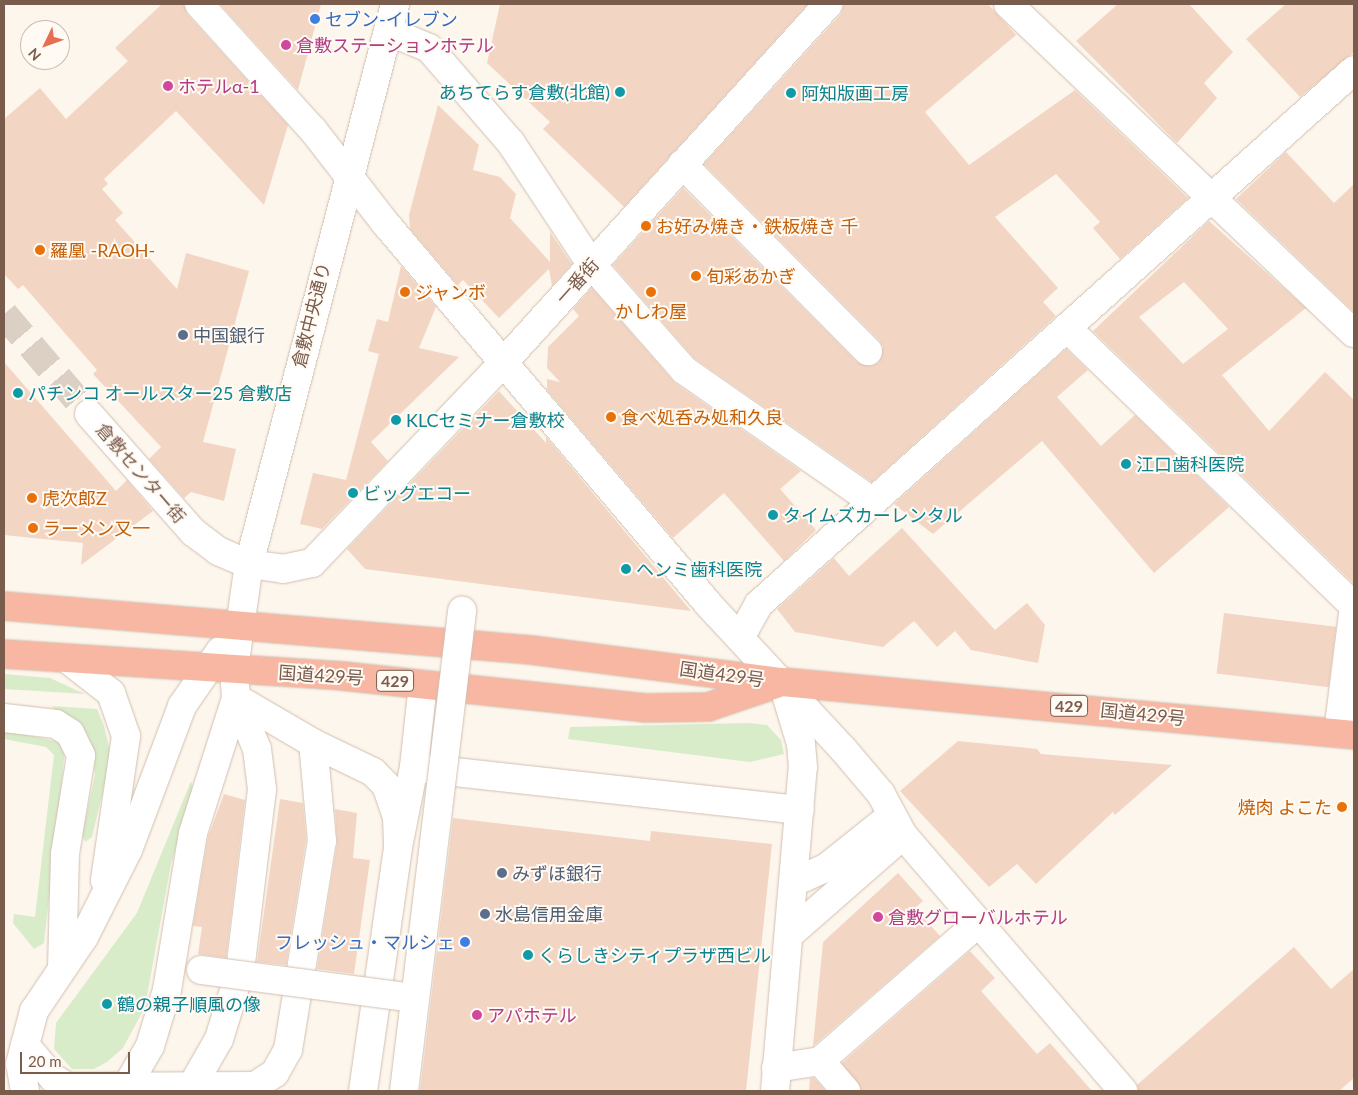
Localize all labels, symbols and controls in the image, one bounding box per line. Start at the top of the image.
place label: セブン-イレブン [325,8,458,30]
marker: セブン-イレブン [309,13,321,25]
north arrow [20,20,70,70]
place label: 倉敷ステーションホテル [296,34,494,56]
marker: 倉敷ステーションホテル [280,39,292,51]
text: N [24,45,44,64]
place label: ホテルα-1 [178,75,260,97]
marker: ホテルα-1 [162,80,174,92]
place label: あちてらす倉敷(北館) [438,81,610,103]
place label: 阿知版画工房 [801,82,909,104]
marker: あちてらす倉敷(北館) [614,86,626,98]
marker: 阿知版画工房 [785,87,797,99]
place label: お好み焼き・鉄板焼き 千 [656,215,859,237]
marker: お好み焼き・鉄板焼き 千 [640,220,652,232]
place label: 羅凰 -RAOH- [50,239,155,261]
marker: 羅凰 -RAOH- [34,244,46,256]
street label: 一番街 [551,254,603,308]
street label: 倉敷中央通り [287,260,335,370]
place label: 旬彩あかぎ [706,265,796,287]
marker: 旬彩あかぎ [690,270,702,282]
place label: ジャンボ [415,281,487,303]
marker: ジャンボ [399,286,411,298]
marker: かしわ屋 [645,286,657,298]
place label: かしわ屋 [615,300,687,322]
place label: 中国銀行 [193,324,265,346]
marker: 中国銀行 [177,329,189,341]
place label: パチンコ オールスター25 倉敷店 [28,382,292,404]
marker: パチンコ オールスター25 倉敷店 [12,387,24,399]
place label: 食べ処呑み処和久良 [621,406,783,428]
place label: KLCセミナー倉敷校 [406,409,565,431]
marker: 食べ処呑み処和久良 [605,411,617,423]
marker: KLCセミナー倉敷校 [390,414,402,426]
street label: 倉敷センター街 [92,418,190,528]
place label: 江口歯科医院 [1136,453,1244,475]
marker: 江口歯科医院 [1120,458,1132,470]
place label: ビッグエコー [363,482,471,504]
place label: 虎次郎Z [42,487,107,509]
marker: ビッグエコー [347,487,359,499]
marker: 虎次郎Z [26,492,38,504]
place label: タイムズカーレンタル [783,504,963,526]
marker: タイムズカーレンタル [767,509,779,521]
place label: ラーメン又一 [43,517,151,539]
marker: ラーメン又一 [27,522,39,534]
place label: ヘンミ歯科医院 [636,558,762,580]
marker: ヘンミ歯科医院 [620,563,632,575]
street label: 国道429号 [678,657,766,691]
street label: 国道429号 [278,661,364,689]
road number: 429 [375,668,415,694]
road number: 429 [1049,692,1089,719]
street label: 国道429号 [1099,699,1187,729]
place label: 焼肉 よこた [1237,796,1332,818]
marker: 焼肉 よこた [1336,801,1348,813]
place label: みずほ銀行 [512,862,602,884]
marker: みずほ銀行 [496,867,508,879]
place label: 水島信用金庫 [495,903,603,925]
place label: 倉敷グローバルホテル [888,906,1068,928]
marker: 水島信用金庫 [479,908,491,920]
marker: 倉敷グローバルホテル [872,911,884,923]
place label: フレッシュ・マルシェ [275,931,455,953]
marker: フレッシュ・マルシェ [459,936,471,948]
place label: くらしきシティプラザ西ビル [538,944,772,966]
marker: くらしきシティプラザ西ビル [522,949,534,961]
place label: 鶴の親子順風の像 [117,993,261,1015]
marker: 鶴の親子順風の像 [101,998,113,1010]
place label: アパホテル [487,1004,577,1026]
marker: アパホテル [471,1009,483,1021]
scale bar [22,1042,132,1074]
text: 20 m [28,1052,62,1070]

